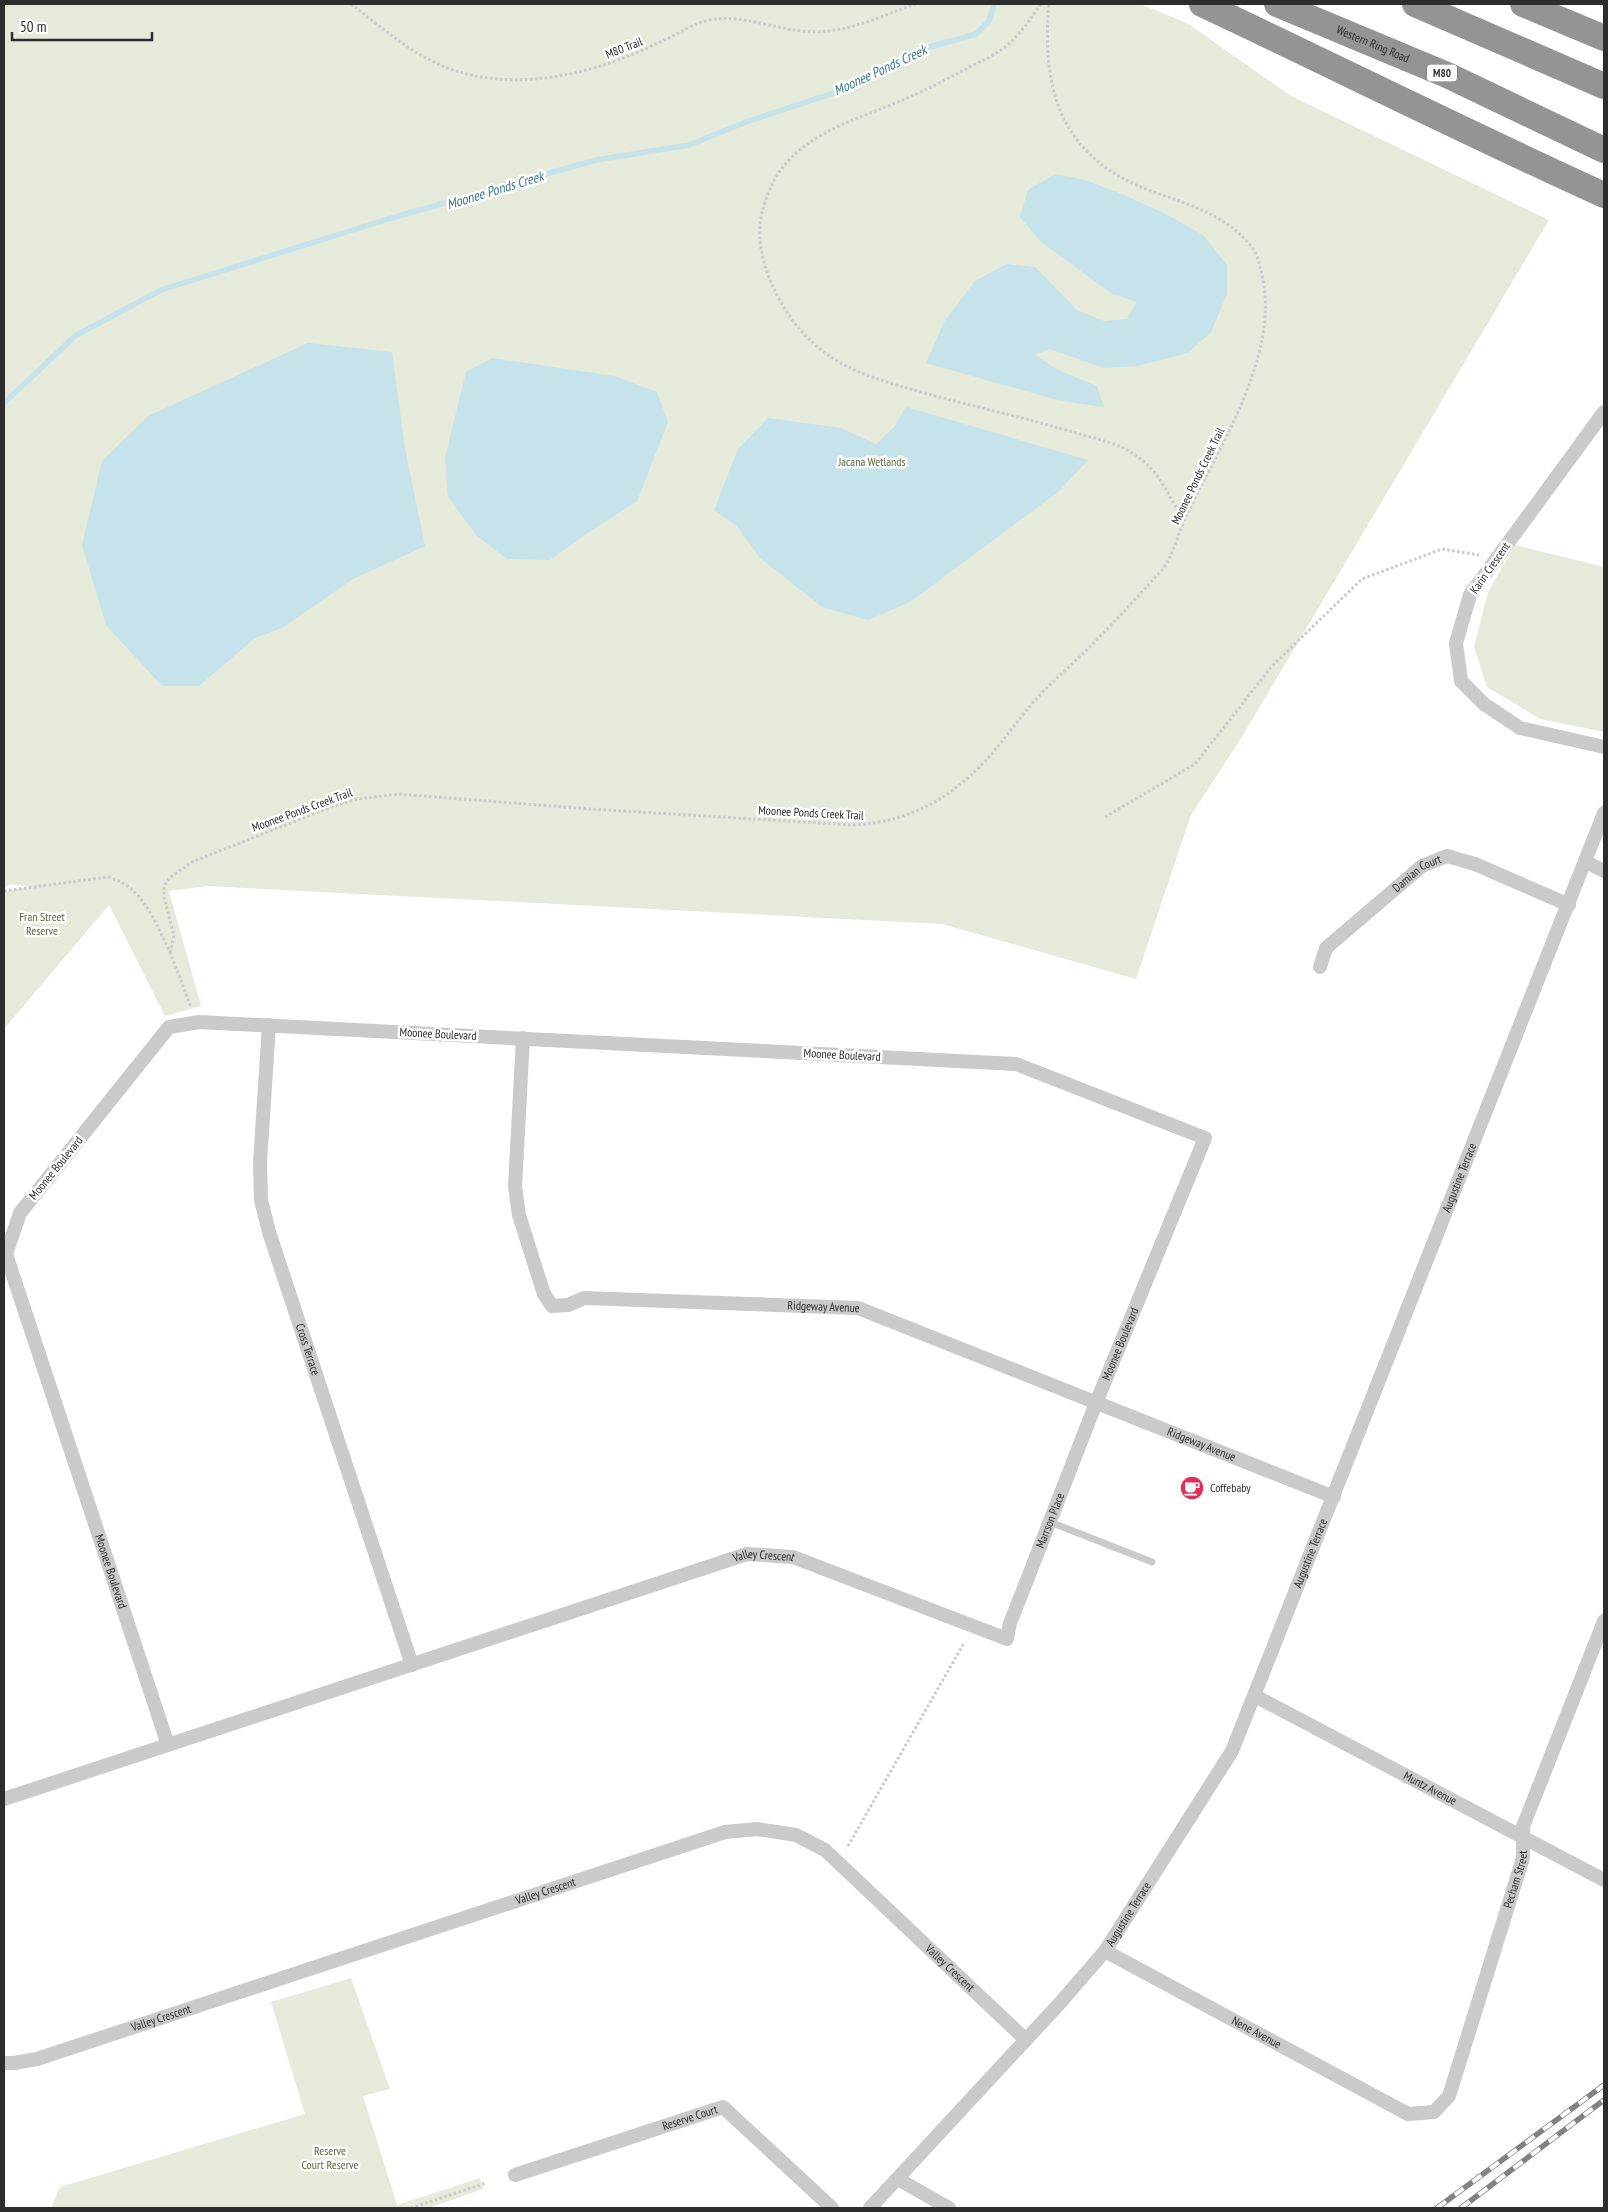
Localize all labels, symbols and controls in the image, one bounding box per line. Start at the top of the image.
scale bar [12,10,152,42]
text: 50 m [20,17,46,36]
street label: Western Ring Road [1334,22,1412,66]
street label: M80 Trail [603,34,645,61]
water label: Moonee Ponds Creek [831,40,931,99]
road number: M80 [1427,64,1457,82]
water label: Moonee Ponds Creek [444,166,547,213]
street label: Moonee Ponds Creek Trail [1168,425,1228,527]
park label: Jacana Wetlands [837,454,906,469]
street label: Karin Crescent [1466,539,1513,596]
street label: Moonee Ponds Creek Trail [250,784,354,835]
street label: Moonee Ponds Creek Trail [758,802,864,823]
street label: Damian Court [1389,851,1444,895]
park label: Fran Street Reserve [19,909,66,938]
street label: Moonee Boulevard [399,1024,477,1043]
street label: Moonee Boulevard [803,1045,881,1064]
street label: Moonee Boulevard [25,1133,86,1202]
street label: Augustine Terrace [1438,1141,1479,1214]
street label: Ridgeway Avenue [787,1297,860,1315]
street label: Moonee Boulevard [1098,1305,1141,1382]
street label: Cross Terrace [293,1321,324,1377]
street label: Ridgeway Avenue [1165,1424,1238,1464]
cafe icon: Coffebaby [1179,1475,1205,1501]
place label: Coffebaby [1210,1480,1251,1495]
street label: Marrson Place [1032,1490,1067,1550]
street label: Augustine Terrace [1289,1516,1330,1590]
street label: Moonee Boulevard [92,1532,130,1610]
street label: Valley Crescent [730,1546,798,1565]
street label: Muntz Avenue [1401,1768,1460,1808]
street label: Pecham Street [1500,1850,1530,1910]
street label: Valley Crescent [513,1874,578,1908]
street label: Augustine Terrace [1102,1879,1154,1949]
street label: Valley Crescent [922,1940,979,1995]
street label: Valley Crescent [128,2000,193,2035]
street label: Nene Avenue [1229,2013,1284,2052]
street label: Reserve Court [660,2101,720,2133]
park label: Reserve Court Reserve [301,2143,359,2172]

